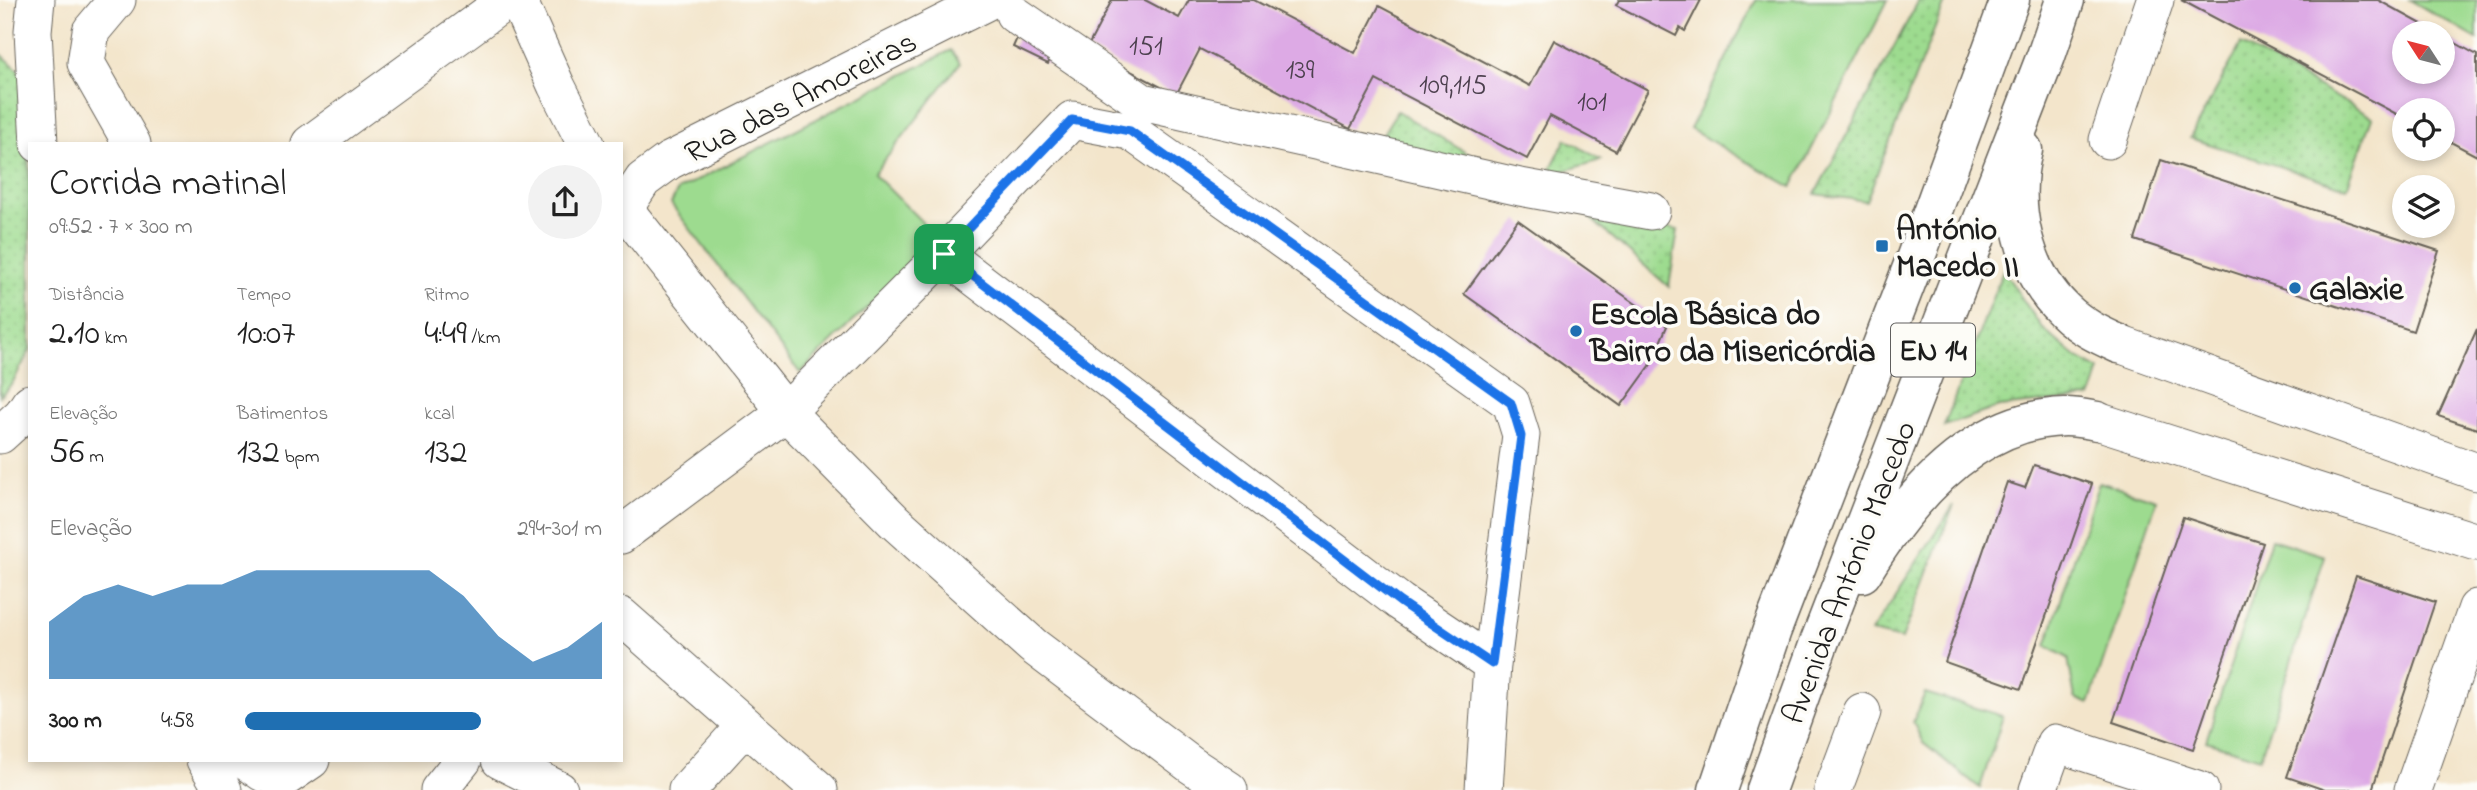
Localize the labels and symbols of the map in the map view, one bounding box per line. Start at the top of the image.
street label: Rua das Amoreiras [677,20,926,178]
north arrow [2392,21,2455,84]
house number: 151 [1129,27,1163,68]
house number: 139 [1286,51,1315,92]
house number: 109,115 [1419,66,1487,107]
house number: 101 [1577,83,1607,124]
place label: António Macedo II [1896,208,2019,292]
pin [914,224,974,284]
marker: António Macedo II [1874,238,1890,254]
place label: Galaxie [2309,268,2405,315]
marker: Galaxie [2287,280,2303,296]
place label: Escola Básica do Bairro da Misericórdia [1588,293,1876,377]
marker: Escola Básica do Bairro da Misericórdia [1568,323,1584,339]
road number: EN 14 [1891,324,1975,376]
street label: Avenida António Macedo [1772,415,1931,732]

